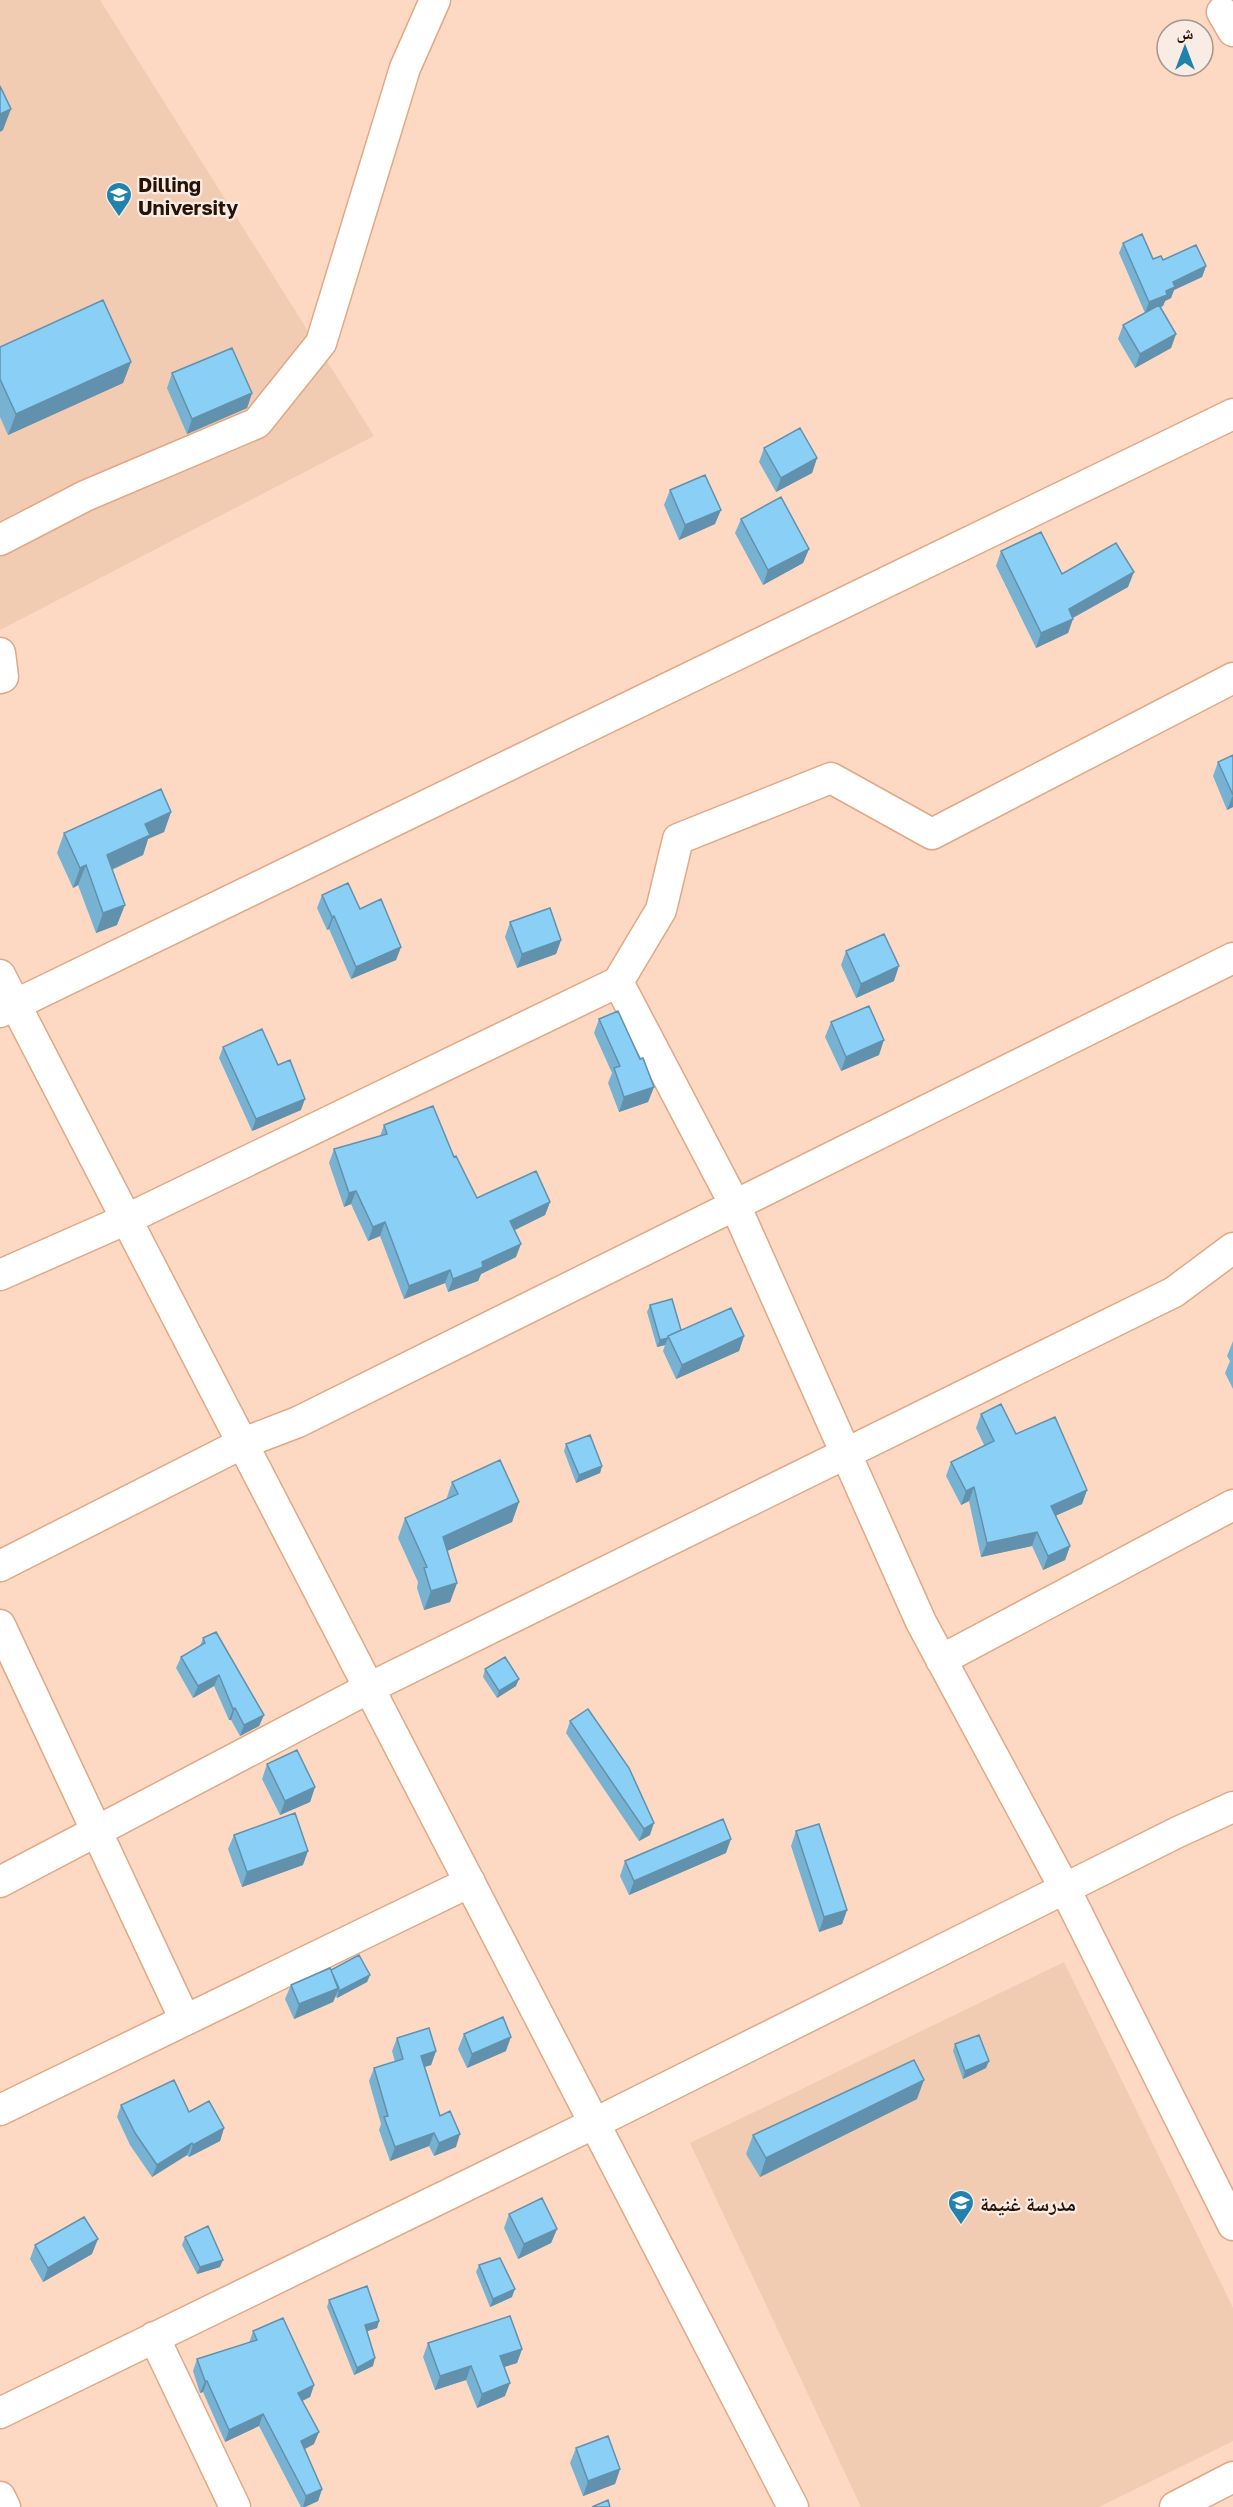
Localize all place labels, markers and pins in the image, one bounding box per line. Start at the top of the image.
place label: Dilling University [138,172,238,219]
school or university icon: Dilling University [104,180,134,218]
school or university icon: مدرسة غنيمة [946,2188,976,2226]
place label: مدرسة غنيمة [980,2191,1076,2216]

